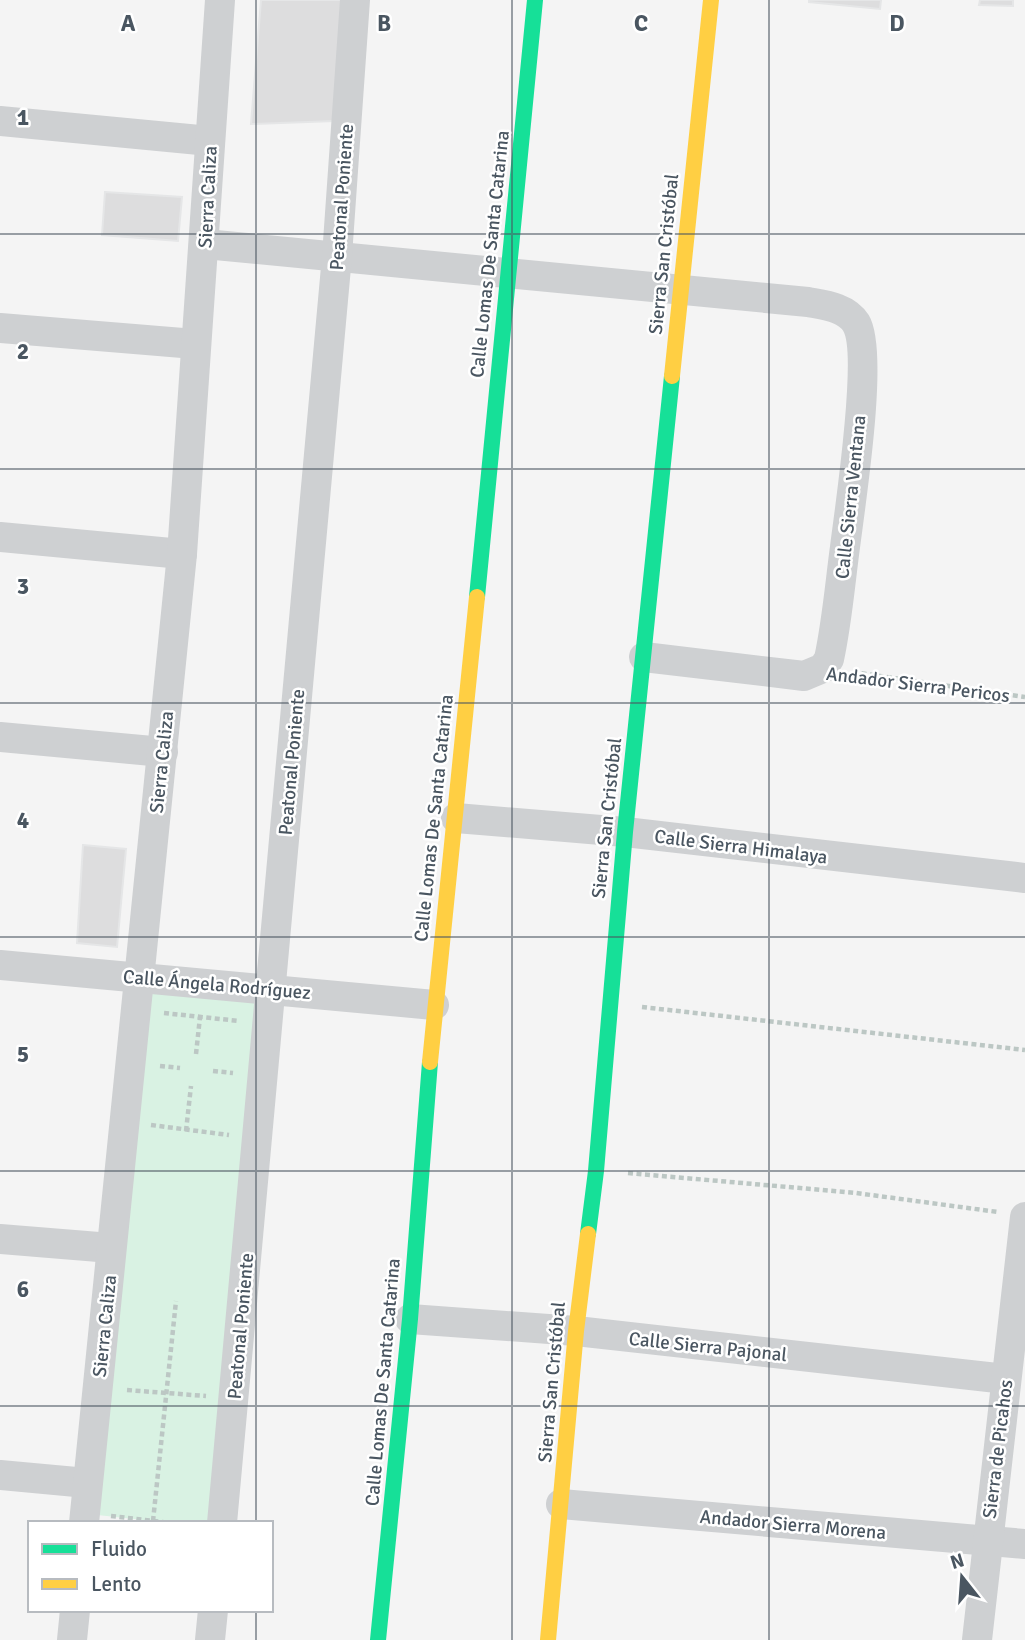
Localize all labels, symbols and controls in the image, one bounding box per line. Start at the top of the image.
text: A [121,9,136,38]
text: B [377,9,391,38]
text: C [634,9,648,38]
text: D [889,9,905,38]
text: 1 [17,103,29,132]
street label: Peatonal Poniente [325,123,359,271]
street label: Calle Lomas De Santa Catarina [465,129,515,379]
street label: Sierra Caliza [193,145,223,249]
street label: Sierra San Cristóbal [644,173,684,336]
text: 2 [17,337,29,366]
street label: Calle Sierra Ventana [830,414,872,580]
text: 3 [17,572,29,601]
street label: Andador Sierra Pericos [825,662,1011,708]
street label: Peatonal Poniente [274,688,310,836]
street label: Calle Lomas De Santa Catarina [409,693,459,943]
street label: Sierra Caliza [145,710,179,814]
street label: Sierra San Cristóbal [587,737,627,900]
text: 4 [17,806,29,835]
street label: Calle Sierra Himalaya [653,824,829,870]
street label: Calle Ángela Rodríguez [122,965,312,1005]
text: 5 [17,1040,29,1069]
street label: Peatonal Poniente [223,1252,259,1400]
street label: Calle Lomas De Santa Catarina [360,1257,406,1507]
street label: Sierra Caliza [88,1274,122,1378]
text: 6 [17,1275,29,1304]
street label: Sierra San Cristóbal [533,1301,571,1464]
street label: Calle Sierra Pajonal [628,1327,788,1367]
street label: Sierra de Picahos [978,1378,1018,1520]
street label: Andador Sierra Morena [699,1505,887,1545]
legend [28,1521,273,1612]
text: Fluido [91,1536,147,1562]
north arrow [927,1542,997,1612]
text: N [947,1548,967,1575]
text: Lento [91,1571,141,1597]

